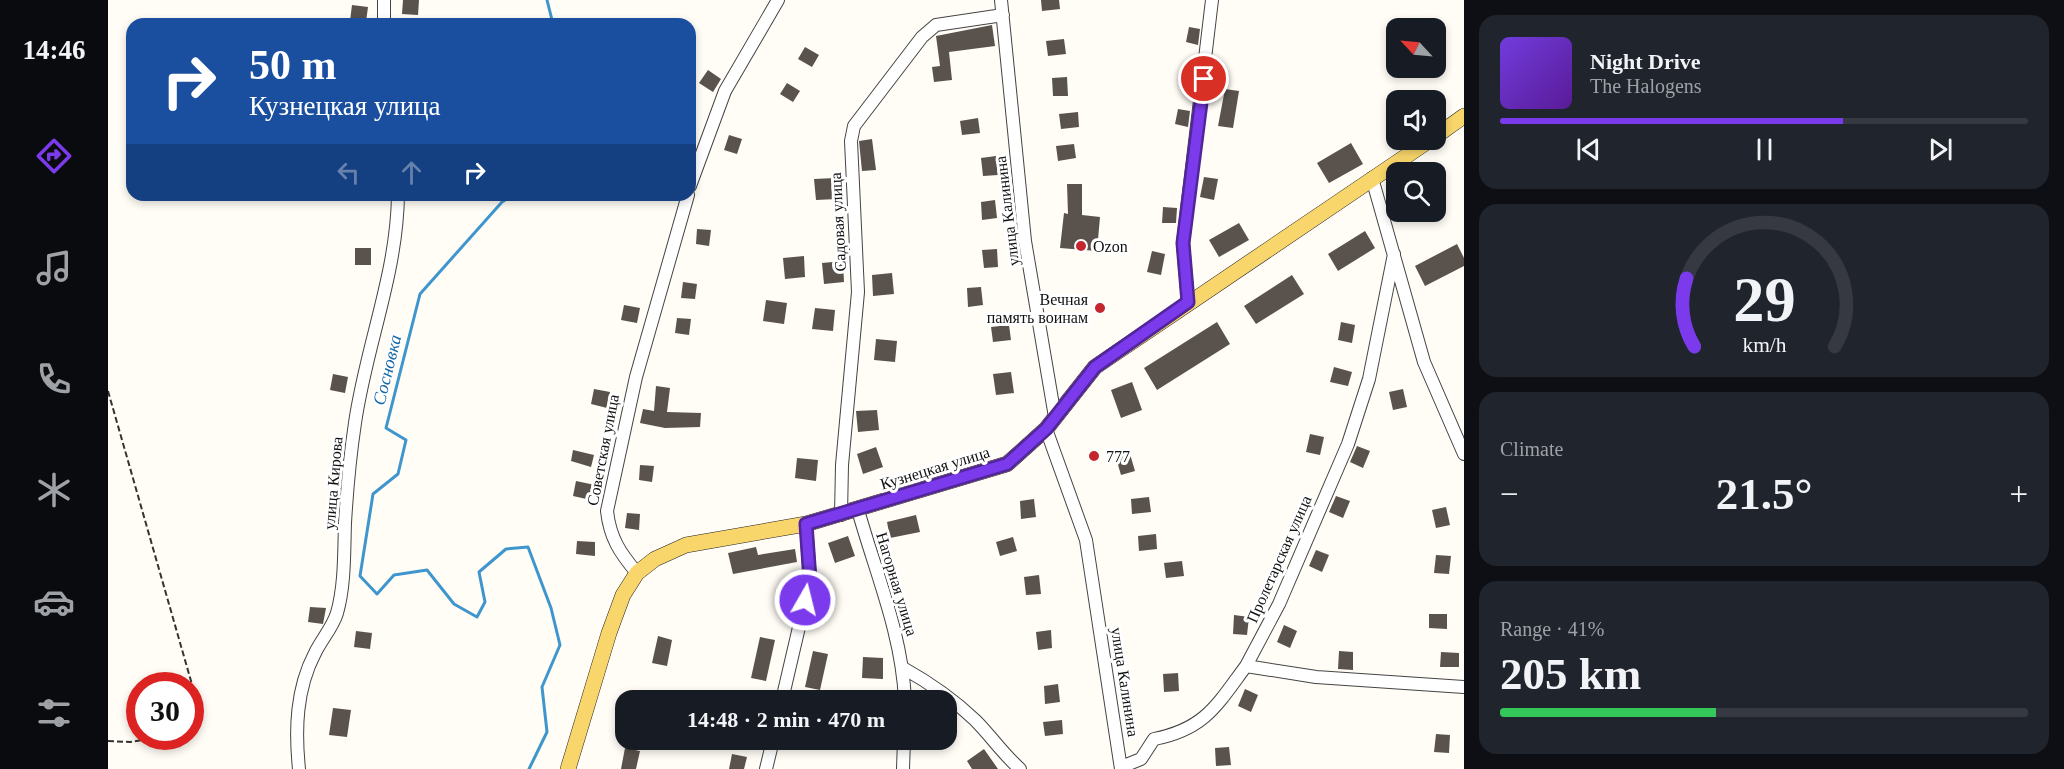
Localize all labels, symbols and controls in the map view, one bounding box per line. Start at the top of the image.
north arrow [1386,18,1446,78]
map controls [1386,18,1446,222]
text: 14:46 [23,35,86,65]
icon: right [150,42,228,120]
text: 50 m [249,42,337,88]
text: Night Drive [1590,49,1701,74]
pin [1178,53,1229,104]
icon: arrive [1187,62,1220,95]
text: The Halogens [1590,75,1702,97]
button: sound [1386,90,1446,150]
text: Кузнецкая улица [249,91,441,121]
icon: previous [1572,133,1605,166]
icon: pause [1748,133,1781,166]
icon: next [1924,133,1957,166]
icon: directions [33,135,75,177]
street label: улица Калинина [992,155,1023,267]
icon: left [332,156,365,189]
icon: ahead [395,156,428,189]
icon: right [458,156,491,189]
button: search [1386,162,1446,222]
street label: Садовая улица [827,172,850,272]
place label: Ozon [1093,238,1128,255]
marker: Ozon [1074,239,1088,253]
icon: music [33,247,75,289]
text: 29 [1733,265,1795,334]
place label: Вечная память воинам [987,291,1089,326]
marker: Вечная память воинам [1093,301,1107,315]
water label: Сосновка [369,333,405,407]
text: km/h [1742,334,1786,358]
icon: phone [33,358,75,400]
street label: Советская улица [584,393,623,507]
street label: улица Кирова [320,436,347,530]
text: Climate [1500,438,1563,460]
street label: Кузнецкая улица [878,443,992,494]
place label: 777 [1106,448,1130,465]
marker: 777 [1087,449,1101,463]
icon: climate [33,469,75,511]
text: 21.5° [1716,469,1812,519]
text: − [1500,476,1519,512]
text: + [2009,476,2028,512]
street label: Пролетарская улица [1243,493,1316,626]
street label: Нагорная улица [872,530,921,638]
position arrow [773,568,837,632]
icon: car [33,581,75,623]
text: Range · 41% [1500,618,1604,640]
street label: улица Калинина [1107,626,1142,738]
text: 205 km [1500,649,1641,699]
speed limit sign: 30 [126,672,204,750]
icon: filters [33,692,75,734]
text: 14:48 · 2 min · 470 m [687,707,885,732]

